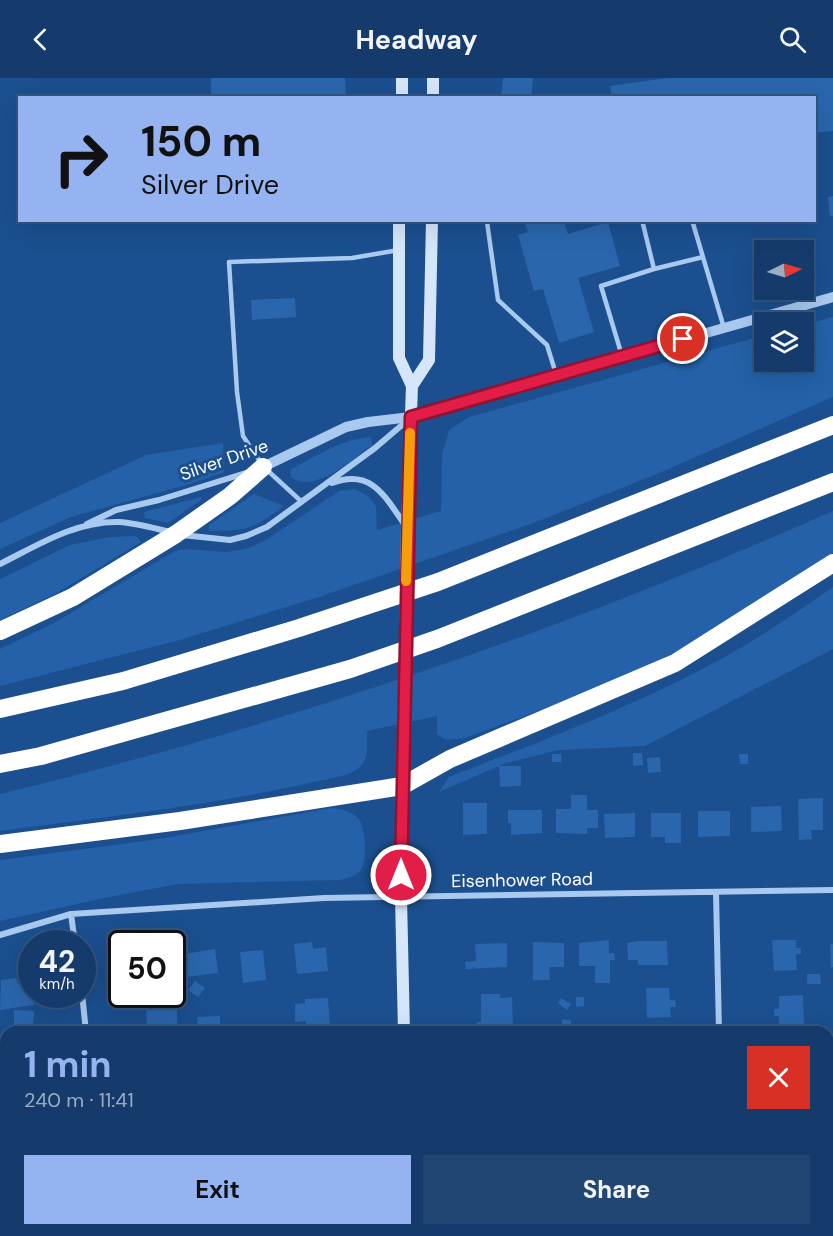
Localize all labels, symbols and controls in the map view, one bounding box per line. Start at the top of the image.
text: Headway [355,22,478,57]
icon: back [24,23,57,56]
icon: search [776,23,809,56]
text: 150 m [141,114,261,169]
icon: right [42,120,120,198]
text: Silver Drive [141,167,279,202]
north arrow [754,240,814,300]
map controls [754,240,814,372]
button: layers [754,312,814,372]
pin [657,313,708,364]
icon: arrive [666,322,699,355]
street label: Silver Drive [177,434,271,486]
position arrow [369,843,433,907]
street label: Eisenhower Road [451,867,593,893]
speed limit sign: 50 [108,930,186,1008]
text: 42 [39,942,75,981]
text: km/h [39,974,75,994]
text: 1 min [24,1041,112,1088]
button: close [747,1046,810,1109]
text: 240 m · 11:41 [24,1087,134,1113]
button: Exit [24,1155,411,1224]
button: Share [423,1155,810,1224]

